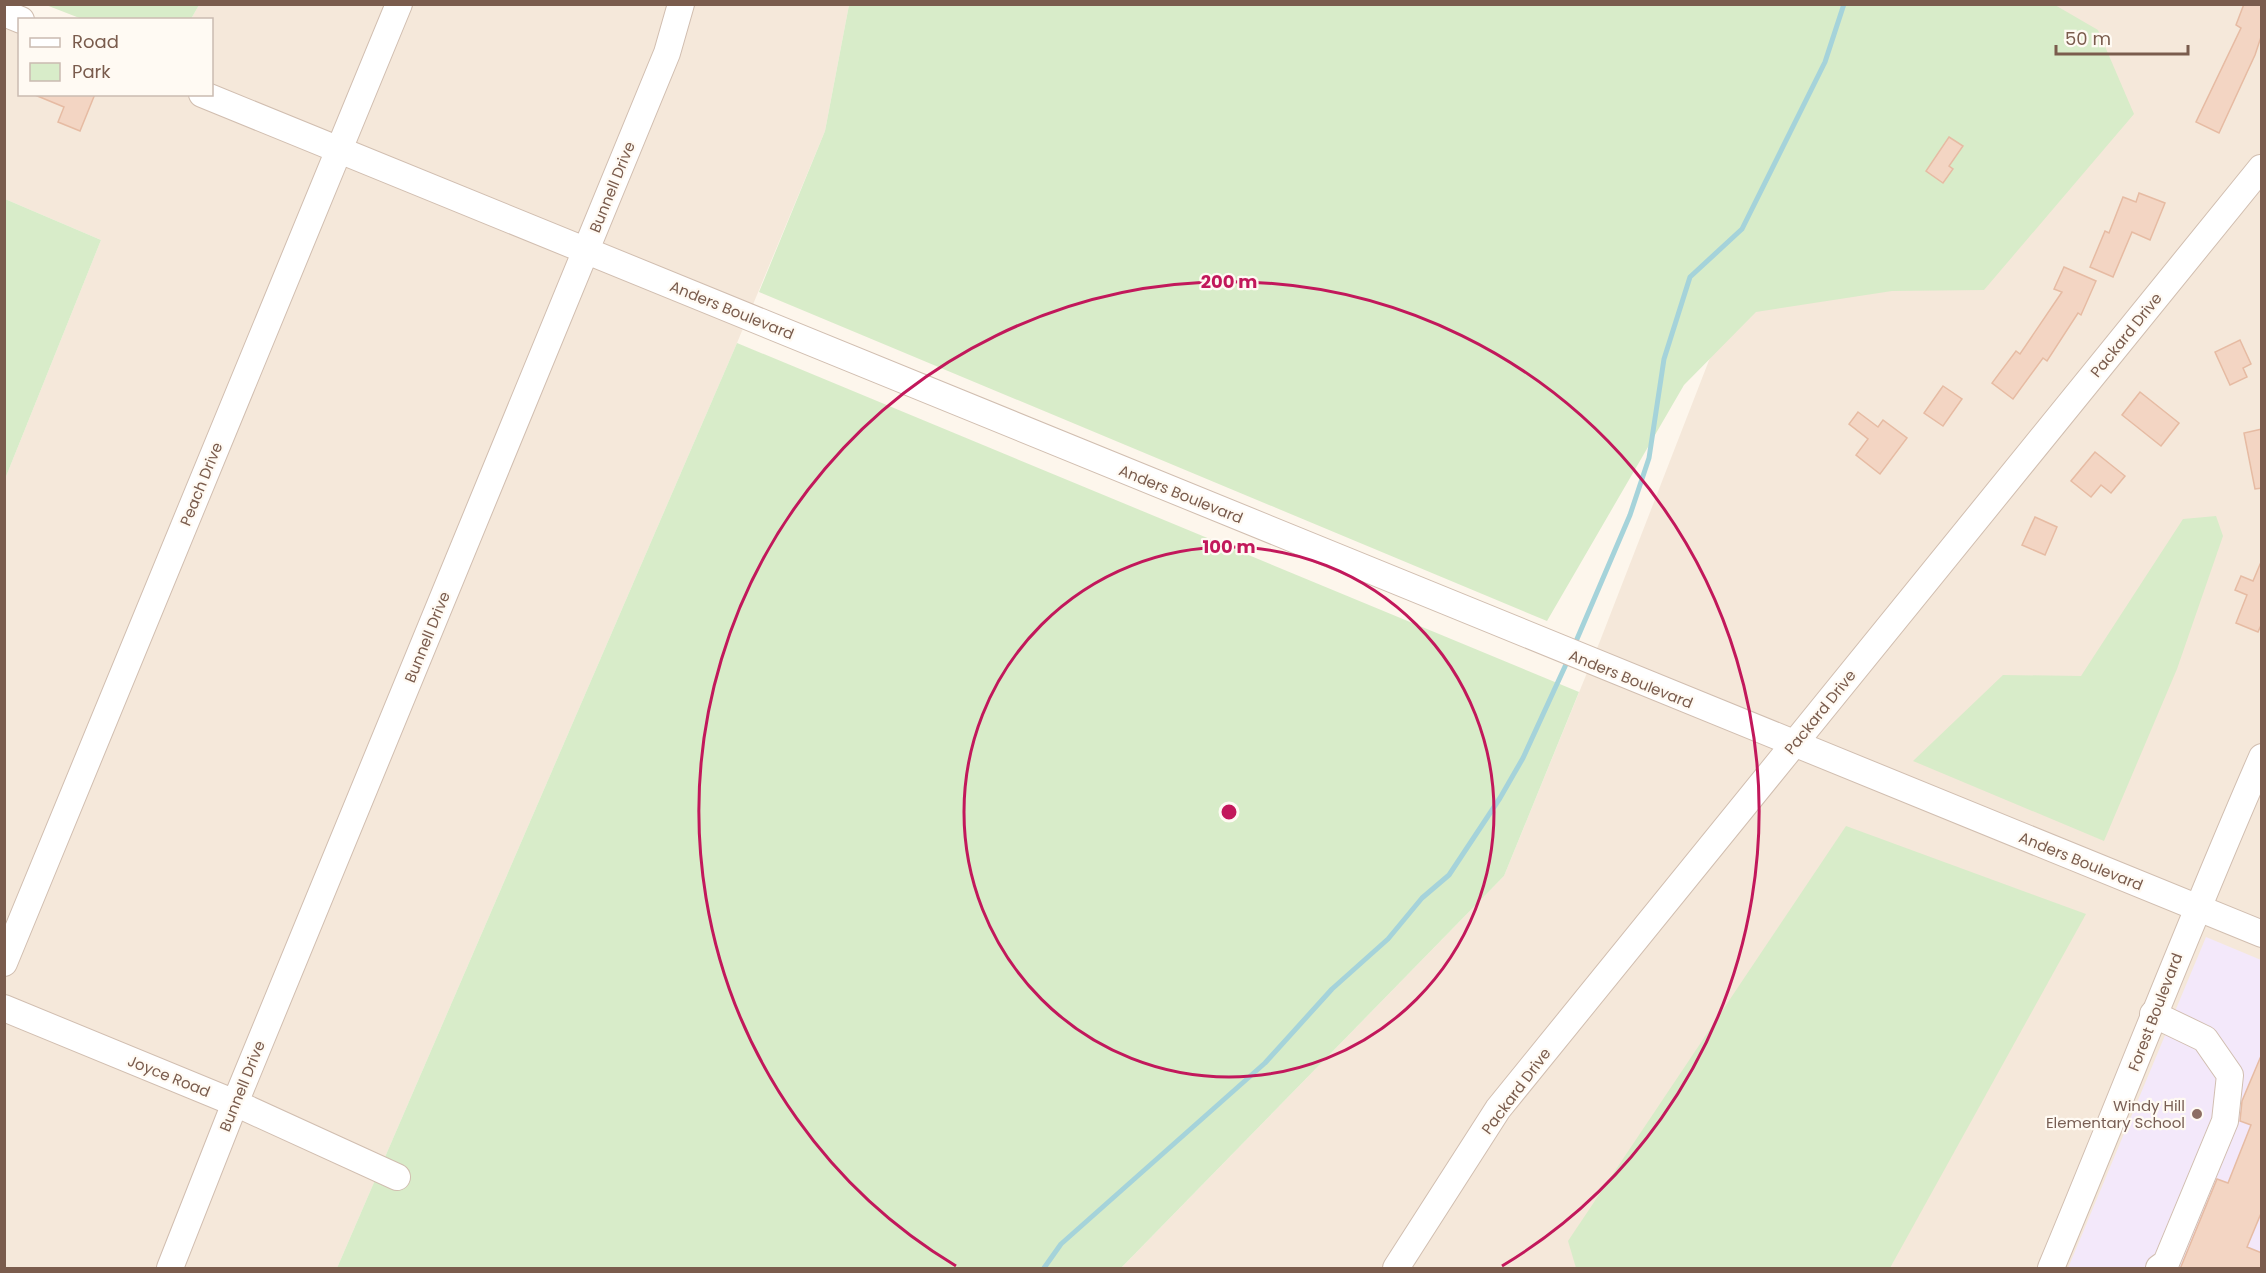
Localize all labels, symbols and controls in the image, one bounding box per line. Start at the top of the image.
legend [18,18,213,96]
scale bar [2056,18,2188,56]
text: 50 m [2065,26,2111,51]
text: Road [72,29,119,54]
text: Park [72,59,111,84]
street label: Bunnell Drive [584,138,640,236]
text: 200 m [1201,269,1257,294]
street label: Anders Boulevard [667,275,797,345]
street label: Packard Drive [2085,288,2167,382]
street label: Peach Drive [175,439,227,529]
street label: Anders Boulevard [1116,459,1246,529]
text: 100 m [1202,534,1256,559]
street label: Bunnell Drive [399,588,455,686]
street label: Anders Boulevard [1566,644,1696,714]
street label: Packard Drive [1779,665,1861,759]
centre of rings [1219,802,1239,822]
street label: Anders Boulevard [2016,826,2146,896]
street label: Forest Boulevard [2123,950,2187,1074]
street label: Bunnell Drive [214,1037,270,1135]
street label: Packard Drive [1477,1043,1555,1139]
street label: Joyce Road [125,1050,213,1102]
place label: Windy Hill Elementary School [2046,1095,2185,1133]
marker: Windy Hill Elementary School [2190,1107,2204,1121]

